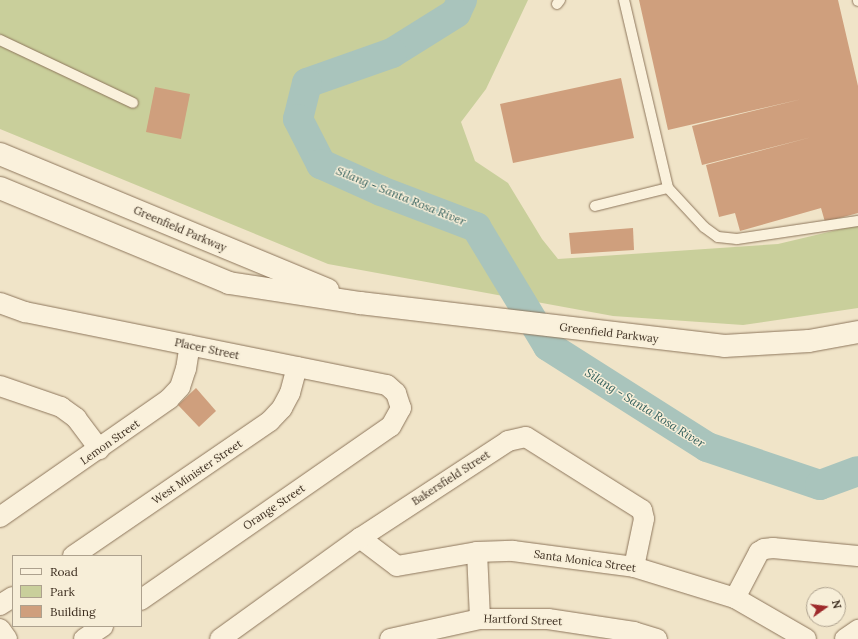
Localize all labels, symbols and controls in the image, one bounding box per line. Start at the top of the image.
water label: Silang - Santa Rosa River [334,163,468,229]
street label: Greenfield Parkway [131,203,229,255]
street label: Greenfield Parkway [559,320,659,346]
street label: Placer Street [173,336,241,362]
water label: Silang - Santa Rosa River [582,365,708,451]
street label: Lemon Street [78,417,142,467]
street label: West Minister Street [149,437,245,507]
street label: Bakersfield Street [409,448,493,508]
street label: Orange Street [241,481,307,533]
street label: Santa Monica Street [533,547,637,575]
legend [12,555,142,627]
text: Road [50,564,78,579]
text: Park [50,584,75,599]
north arrow [806,587,846,627]
text: N [829,599,844,610]
text: Building [50,604,96,619]
street label: Hartford Street [483,612,563,628]

